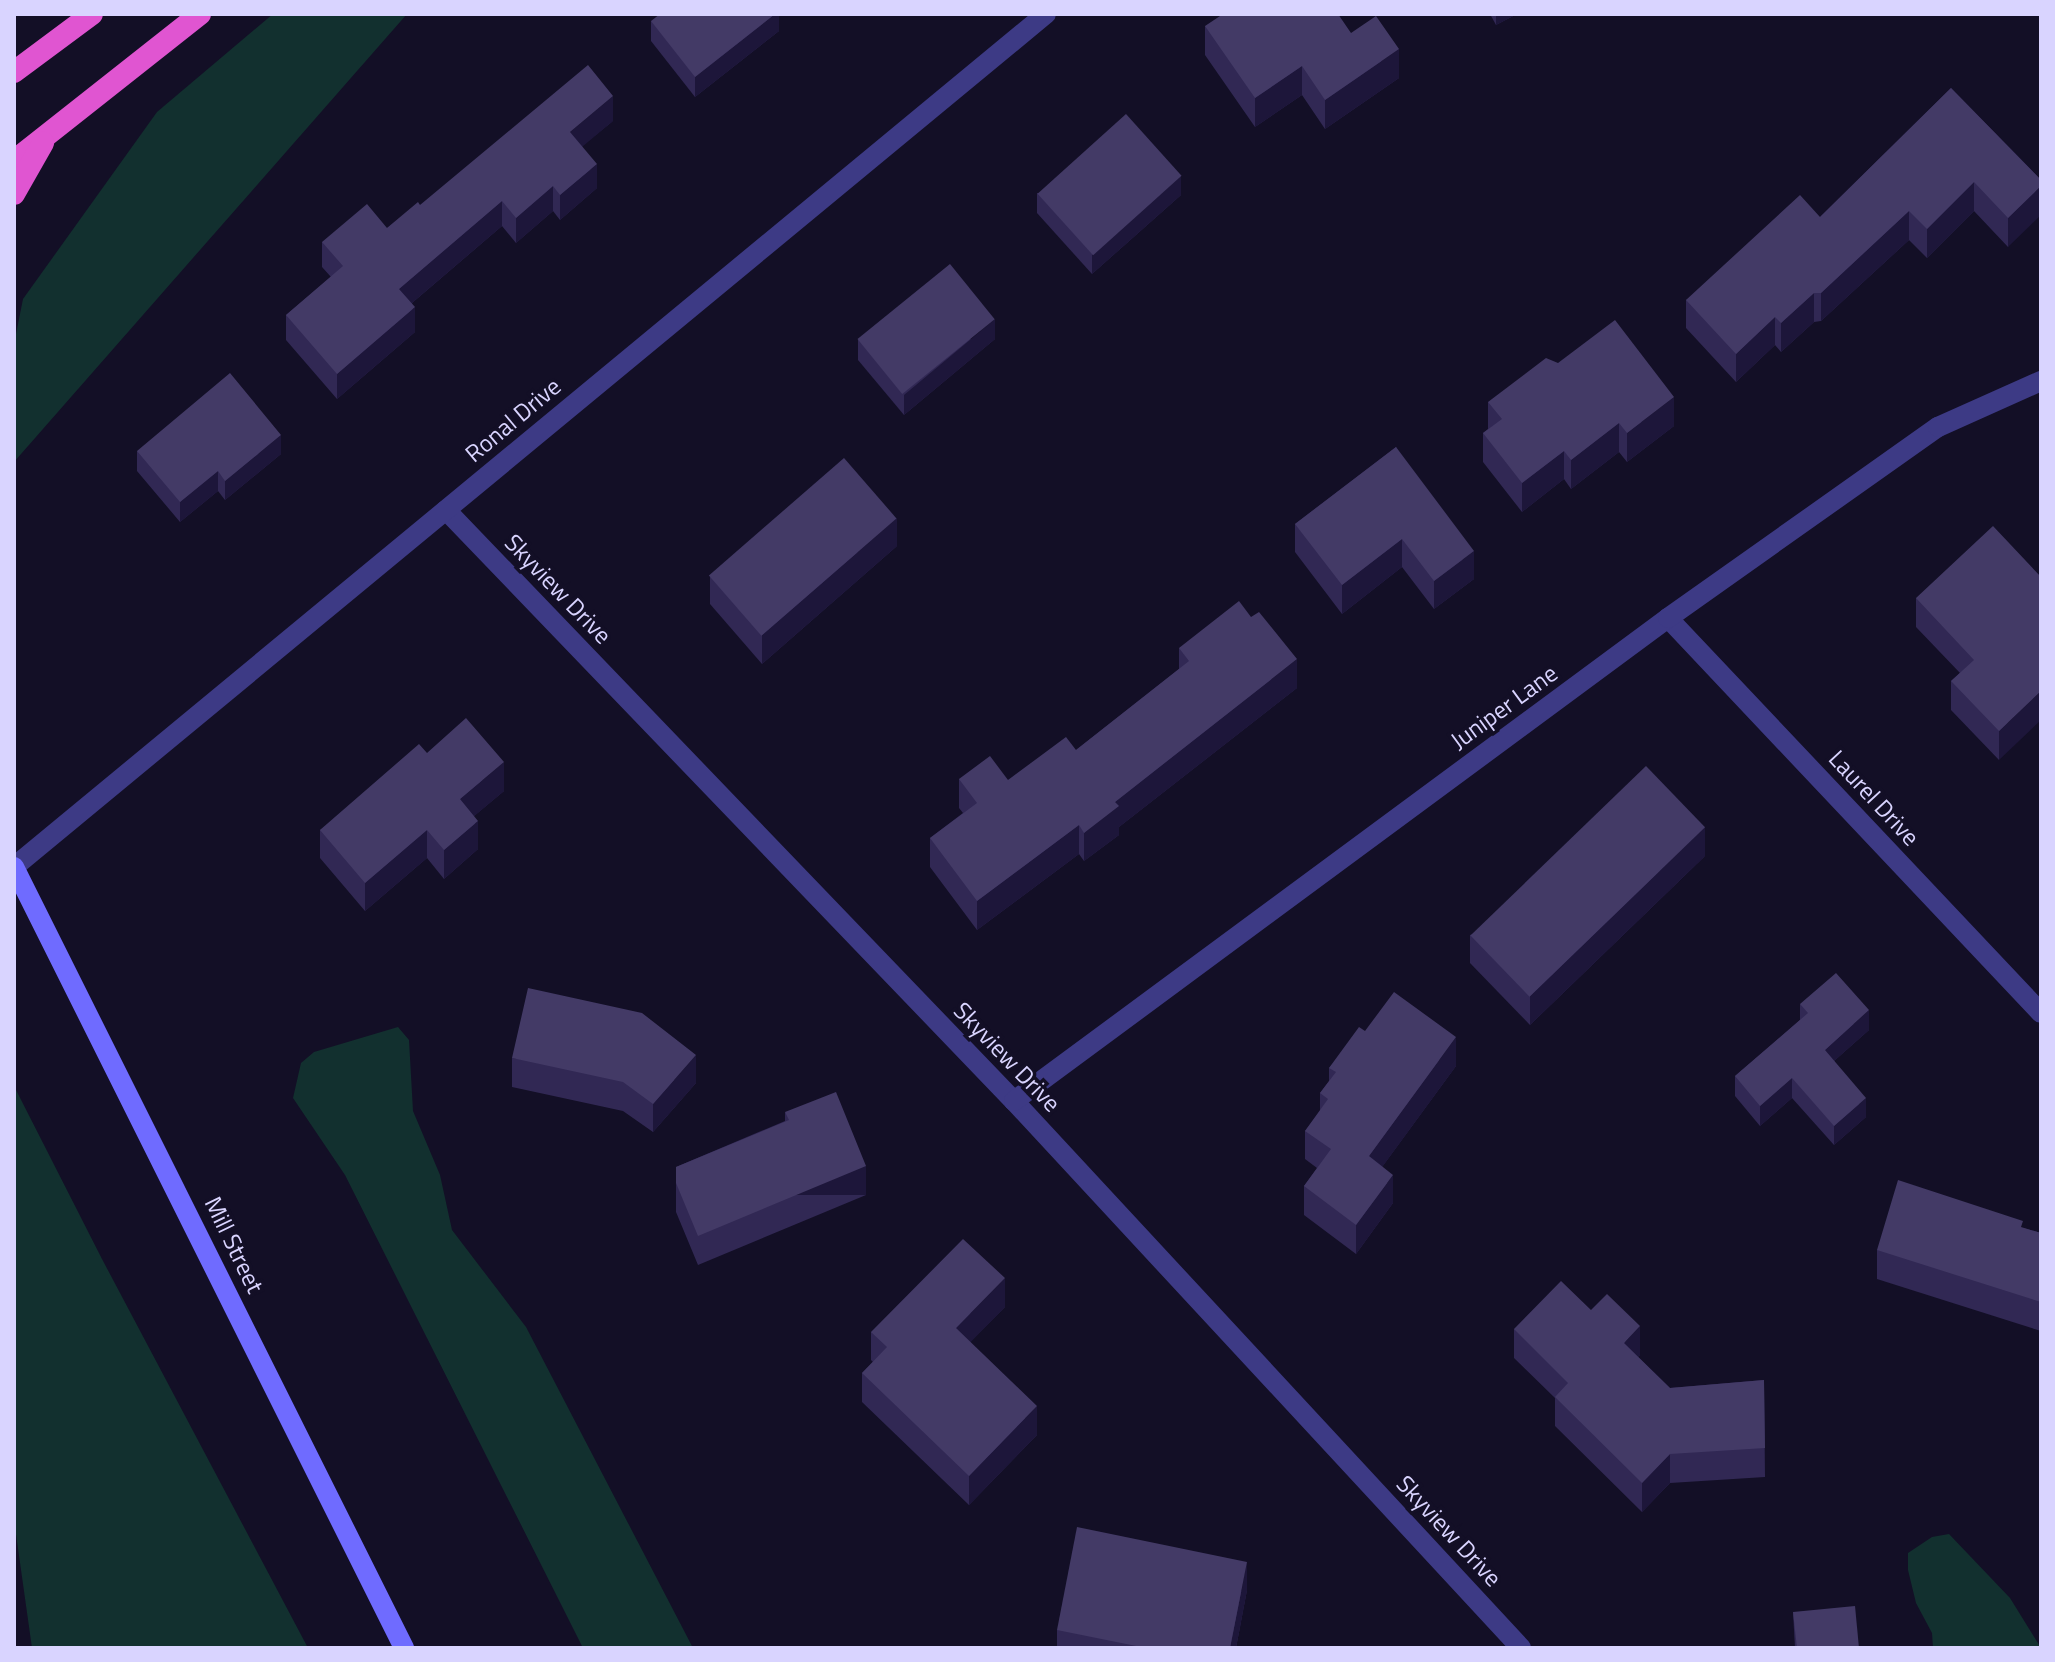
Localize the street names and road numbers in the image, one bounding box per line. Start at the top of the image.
street label: Ronal Drive [460,372,566,468]
street label: Skyview Drive [499,528,617,650]
street label: Juniper Lane [1445,659,1563,755]
street label: Laurel Drive [1823,744,1925,852]
street label: Skyview Drive [948,996,1066,1118]
street label: Mill Street [198,1192,270,1298]
street label: Skyview Drive [1390,1470,1508,1592]

